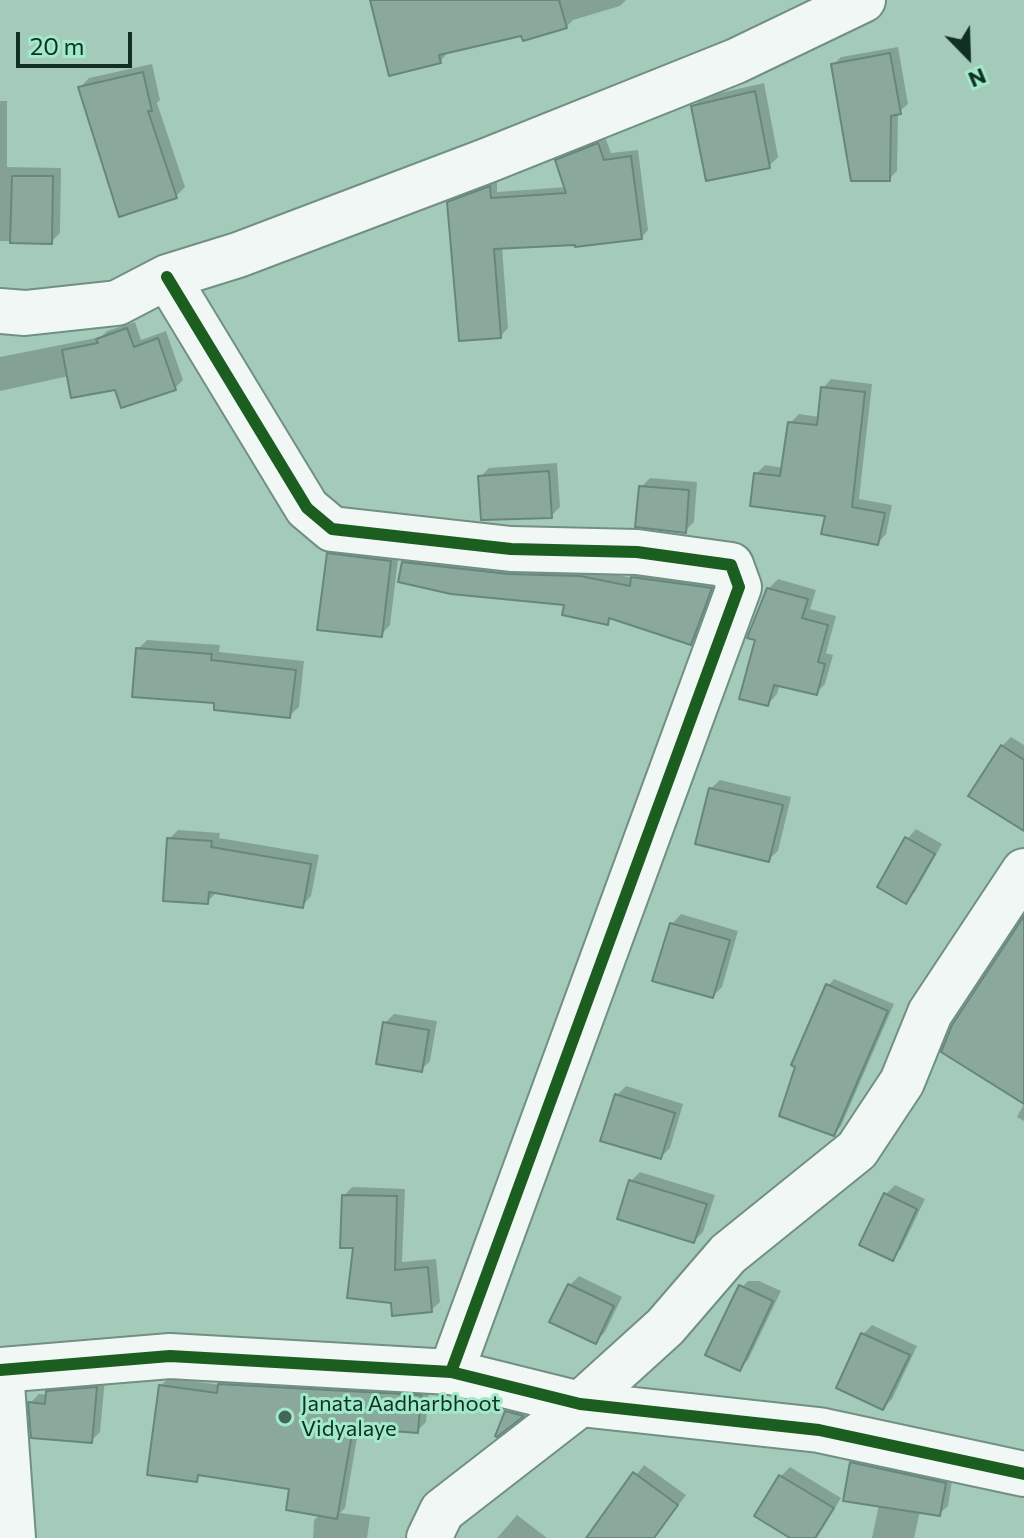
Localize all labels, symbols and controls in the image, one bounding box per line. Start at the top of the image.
scale bar [20,16,136,66]
north arrow [928,16,1008,96]
text: 20 m [30,31,84,60]
text: N [965,63,990,94]
place label: Janata Aadharbhoot Vidyalaye [301,1391,501,1442]
marker: Janata Aadharbhoot Vidyalaye [276,1408,294,1426]

